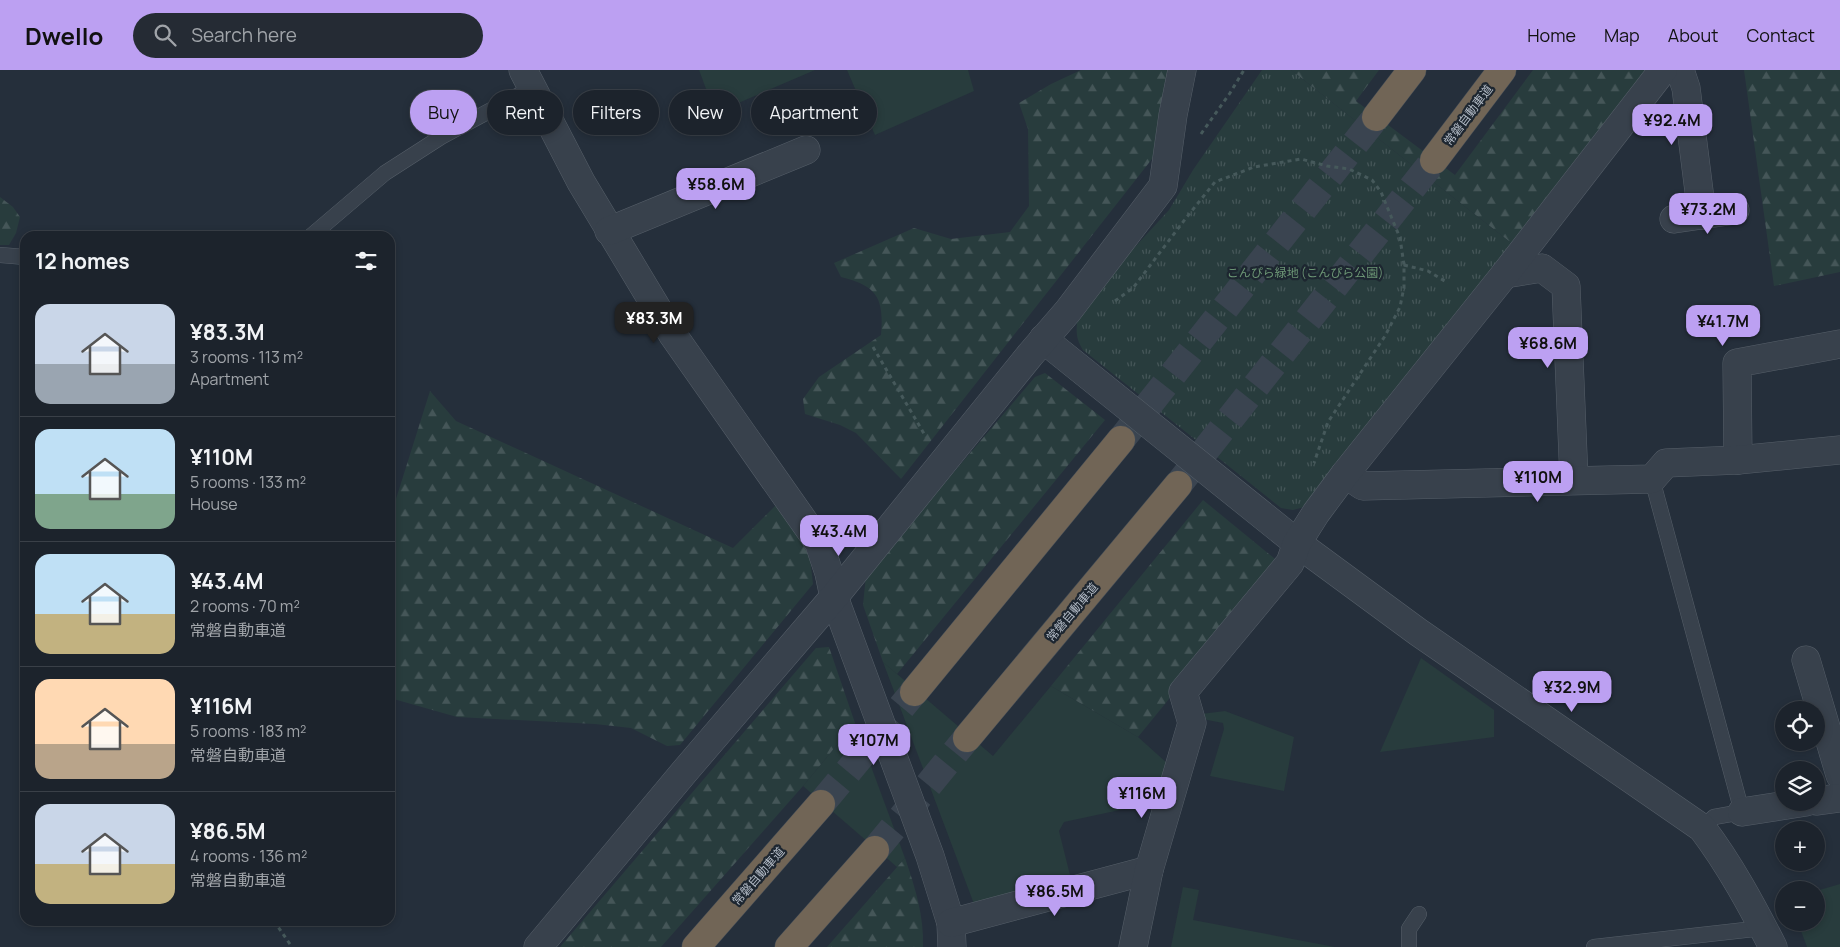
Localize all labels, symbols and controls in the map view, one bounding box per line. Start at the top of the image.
search box [133,13,483,58]
text: Dwello [25,19,103,52]
icon: search [151,21,179,49]
text: Search here [191,22,297,48]
text: Home [1527,23,1576,47]
text: Map [1604,23,1640,47]
text: About [1668,23,1718,47]
text: Contact [1746,23,1815,47]
street label: 常磐自動車道 [1440,81,1496,149]
chip: Buy [410,90,477,135]
chip: Rent [487,90,563,135]
chip: Filters [573,90,659,135]
chip: New [669,90,741,135]
chip: Apartment [751,90,877,135]
pin: ¥92.4M [1631,104,1713,146]
text: ¥92.4M [1643,109,1701,131]
pin: ¥58.6M [675,168,757,210]
text: ¥58.6M [687,173,745,195]
pin: ¥73.2M [1667,192,1749,235]
text: ¥73.2M [1680,198,1736,220]
text: 12 homes [35,247,130,275]
icon: filters [352,247,380,275]
park label: こんぴら緑地 (こんぴら公園) [1227,264,1383,281]
pin: ¥83.3M [613,302,695,344]
pin: ¥41.7M [1682,304,1764,347]
text: ¥83.3M [626,307,682,329]
text: ¥41.7M [1697,310,1749,332]
text: ¥83.3M [190,318,264,346]
icon: home [75,324,135,384]
pin: ¥68.6M [1507,326,1589,369]
text: ¥68.6M [1519,332,1577,354]
text: 3 rooms · 113 m² [190,346,303,368]
text: Apartment [190,368,269,390]
text: ¥110M [190,443,253,471]
icon: home [75,449,135,509]
pin: ¥110M [1503,460,1573,503]
text: ¥110M [1514,466,1562,488]
text: 5 rooms · 133 m² [190,471,306,493]
text: House [190,493,238,515]
pin: ¥43.4M [798,514,880,557]
text: ¥43.4M [811,520,867,542]
text: ¥43.4M [190,567,263,595]
icon: home [75,574,135,634]
street label: 常磐自動車道 [1042,579,1102,645]
text: 2 rooms · 70 m² [190,595,300,617]
text: 常磐自動車道 [190,619,286,641]
pin: ¥32.9M [1531,670,1613,713]
text: ¥32.9M [1543,676,1601,698]
text: ¥116M [190,692,252,720]
icon: home [75,699,135,759]
map controls [1775,701,1825,931]
button: locate [1775,701,1825,751]
text: 5 rooms · 183 m² [190,720,307,742]
pin: ¥107M [839,724,909,766]
text: ¥107M [849,729,899,751]
text: 常磐自動車道 [190,744,286,766]
button: layers [1775,761,1825,811]
pin: ¥116M [1107,776,1177,819]
text: ¥116M [1118,782,1166,804]
text: ¥86.5M [190,817,265,845]
button: + [1775,821,1825,871]
icon: home [75,824,135,884]
street label: 常磐自動車道 [728,843,788,909]
text: 4 rooms · 136 m² [190,845,307,867]
text: 常磐自動車道 [190,869,286,891]
pin: ¥86.5M [1014,874,1096,917]
text: ¥86.5M [1026,880,1084,902]
button: − [1775,881,1825,931]

